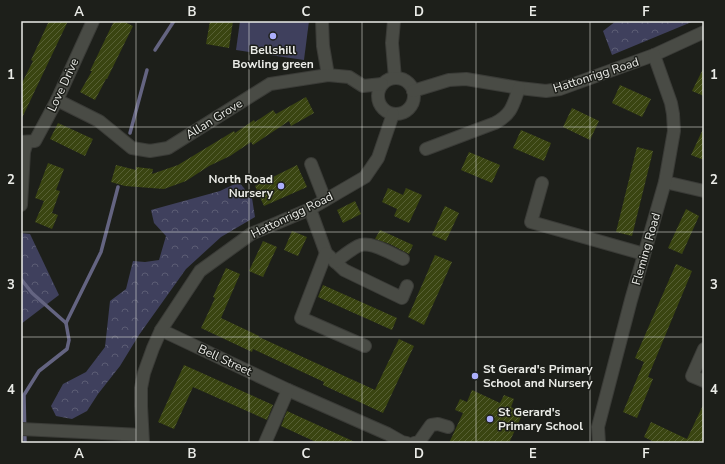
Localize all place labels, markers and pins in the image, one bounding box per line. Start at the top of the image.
marker: Bellshill Bowling green [268,31,278,41]
place label: Bellshill Bowling green [232,42,314,72]
place label: North Road Nursery [208,171,274,201]
marker: North Road Nursery [276,181,286,191]
place label: St Gerard's Primary School and Nursery [483,361,593,391]
marker: St Gerard's Primary School and Nursery [470,371,480,381]
place label: St Gerard's Primary School [498,404,583,434]
marker: St Gerard's Primary School [485,414,495,424]

